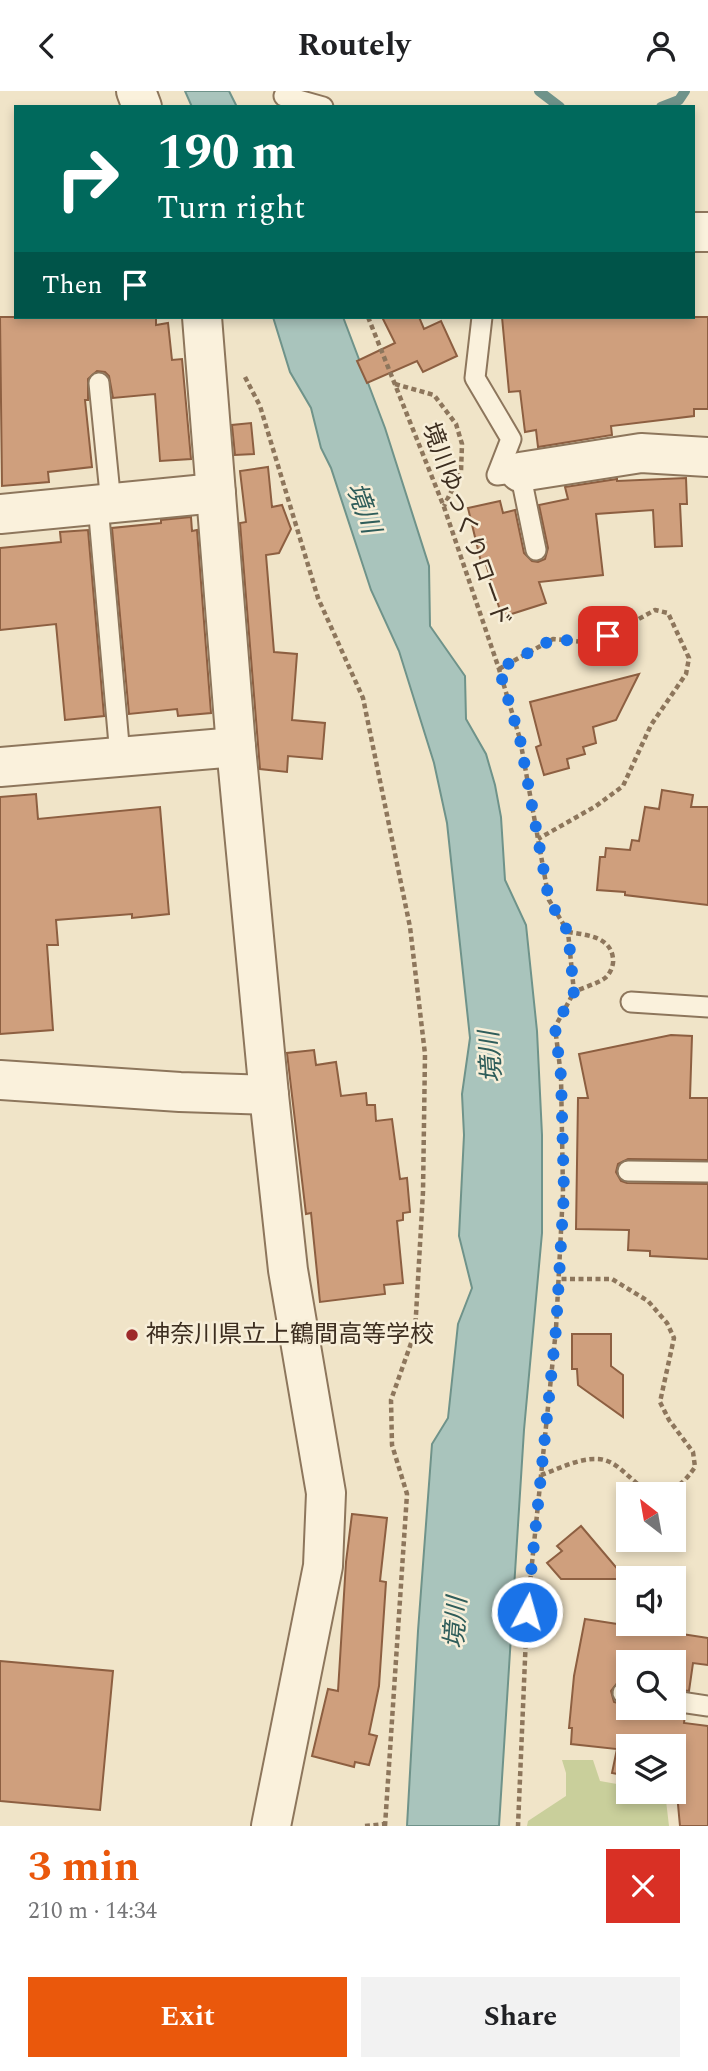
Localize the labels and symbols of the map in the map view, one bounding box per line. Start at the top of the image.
street label: 境川ゆっくりロード [412,417,520,633]
water label: 境川 [335,477,392,542]
pin [578,606,638,666]
water label: 境川 [469,1027,513,1084]
place label: 神奈川県立上鶴間高等学校 [146,1317,434,1353]
marker: 神奈川県立上鶴間高等学校 [124,1327,140,1343]
north arrow [616,1482,686,1552]
position arrow [490,1575,564,1649]
water label: 境川 [434,1593,478,1650]

